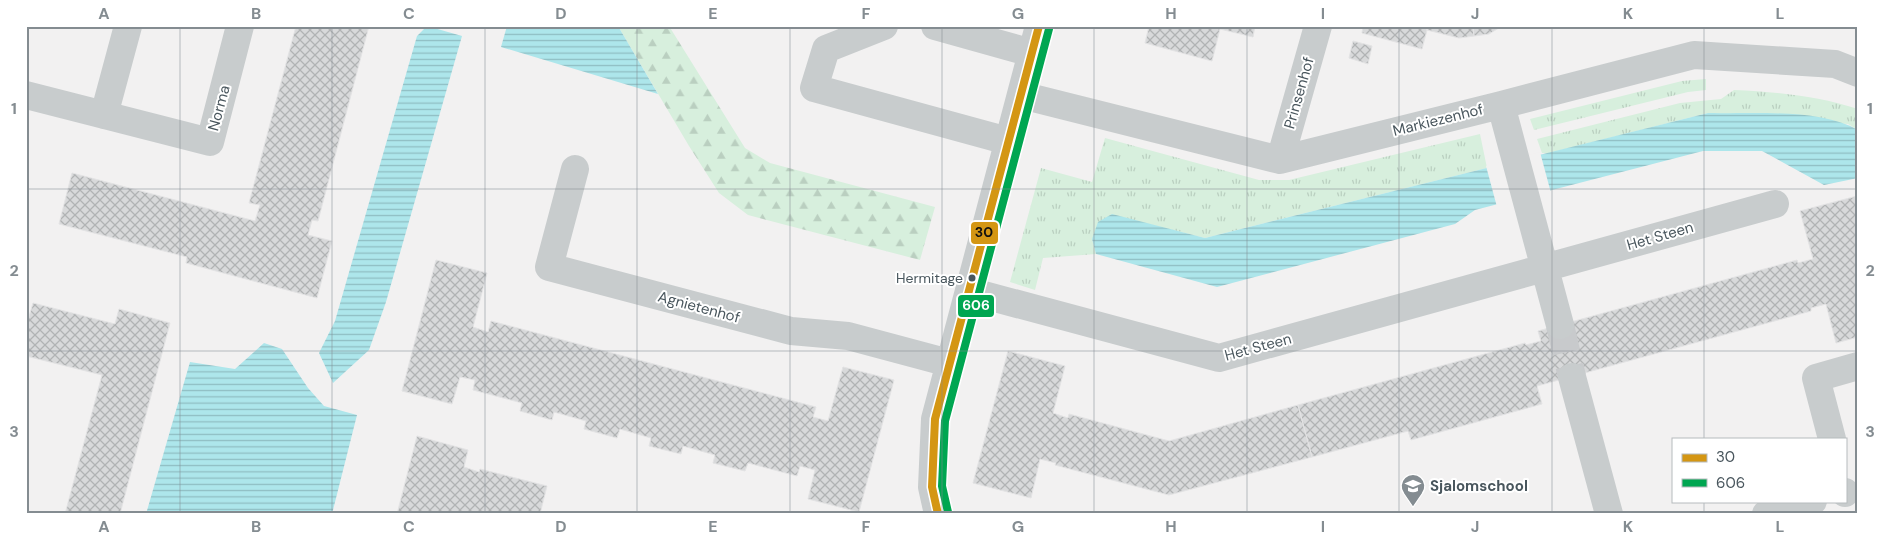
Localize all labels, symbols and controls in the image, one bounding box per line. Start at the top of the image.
text: A [98,3,110,24]
text: B [251,3,261,24]
text: C [403,3,415,24]
text: D [555,3,567,24]
text: E [708,3,718,24]
text: F [862,3,871,24]
text: G [1012,3,1024,24]
text: H [1165,3,1177,24]
text: I [1321,3,1325,24]
text: J [1471,3,1479,24]
text: K [1623,3,1634,24]
text: L [1776,3,1785,24]
street label: Prinsenhof [1279,55,1319,131]
street label: Norma [203,83,235,133]
text: 1 [11,98,17,119]
text: 1 [1867,98,1873,119]
street label: Markiezenhof [1391,99,1485,141]
street label: Het Steen [1624,217,1696,255]
line badge: 30 [970,221,999,245]
text: 30 [975,223,993,241]
text: 2 [9,260,19,281]
text: 2 [1865,260,1875,281]
place label: Hermitage [896,269,963,287]
marker: Hermitage [967,273,977,283]
street label: Agnietenhof [656,286,742,328]
line badge: 606 [957,294,995,318]
text: 606 [962,296,990,314]
street label: Het Steen [1222,328,1294,366]
text: 3 [9,421,19,442]
text: 3 [1865,421,1875,442]
legend [1672,438,1846,502]
text: 30 [1716,447,1735,467]
school or university icon: Sjalomschool [1400,473,1426,507]
text: 606 [1716,473,1745,493]
place label: Sjalomschool [1430,476,1528,496]
text: A [98,516,110,537]
text: B [251,516,261,537]
text: C [403,516,415,537]
text: D [555,516,567,537]
text: E [708,516,718,537]
text: F [862,516,871,537]
text: G [1012,516,1024,537]
text: H [1165,516,1177,537]
text: I [1321,516,1325,537]
text: J [1471,516,1479,537]
text: K [1623,516,1634,537]
text: L [1776,516,1785,537]

